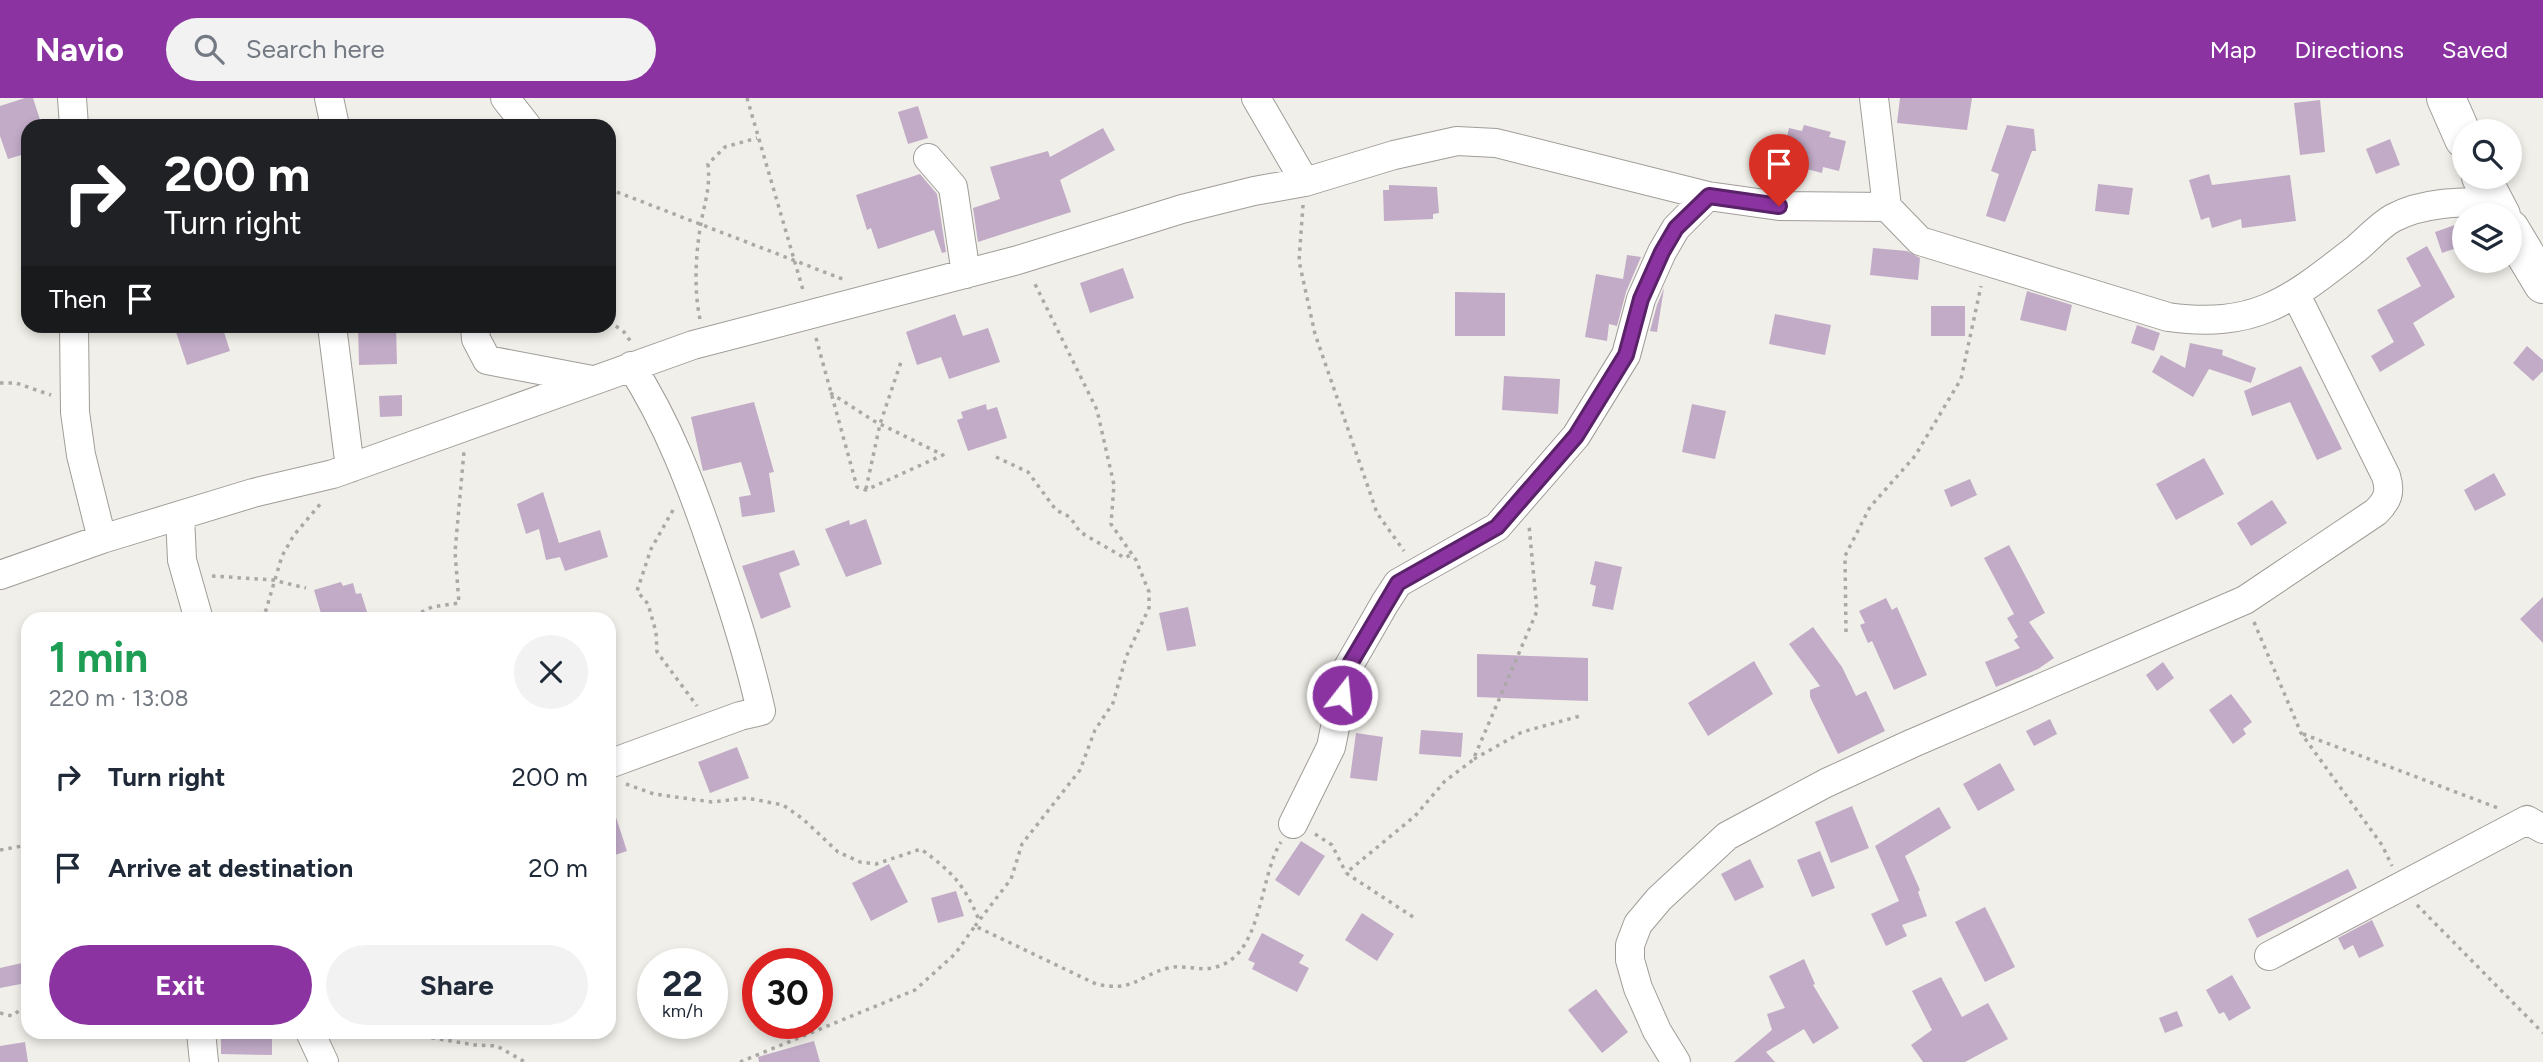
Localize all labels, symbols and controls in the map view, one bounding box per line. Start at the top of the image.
search box [166,18,656,81]
text: Navio [35,30,124,69]
icon: search [190,30,228,68]
text: Search here [246,33,385,65]
text: Map [2210,35,2256,64]
text: Directions [2294,35,2404,64]
text: Saved [2442,35,2508,64]
map controls [2452,119,2522,273]
button: search [2452,119,2522,189]
pin [1749,134,1809,206]
text: 200 m [164,144,310,203]
icon: arrive [1760,145,1798,183]
icon: right [49,147,140,238]
button: layers [2452,203,2522,273]
text: Turn right [164,204,302,242]
icon: arrive [121,280,159,318]
text: Then [49,283,107,315]
text: 1 min [49,632,148,683]
button: close [514,635,588,709]
position arrow [1305,658,1379,732]
text: 220 m · 13:08 [49,684,189,712]
icon: right [49,758,87,796]
text: Turn right [108,761,225,793]
text: 200 m [512,761,588,793]
icon: arrive [49,849,87,887]
text: Arrive at destination [108,852,353,884]
text: 20 m [528,852,588,884]
button: Exit [49,945,312,1025]
button: Share [326,945,588,1025]
speed limit sign: 30 [742,948,833,1039]
text: 22 [662,963,703,1005]
text: km/h [662,1000,703,1022]

